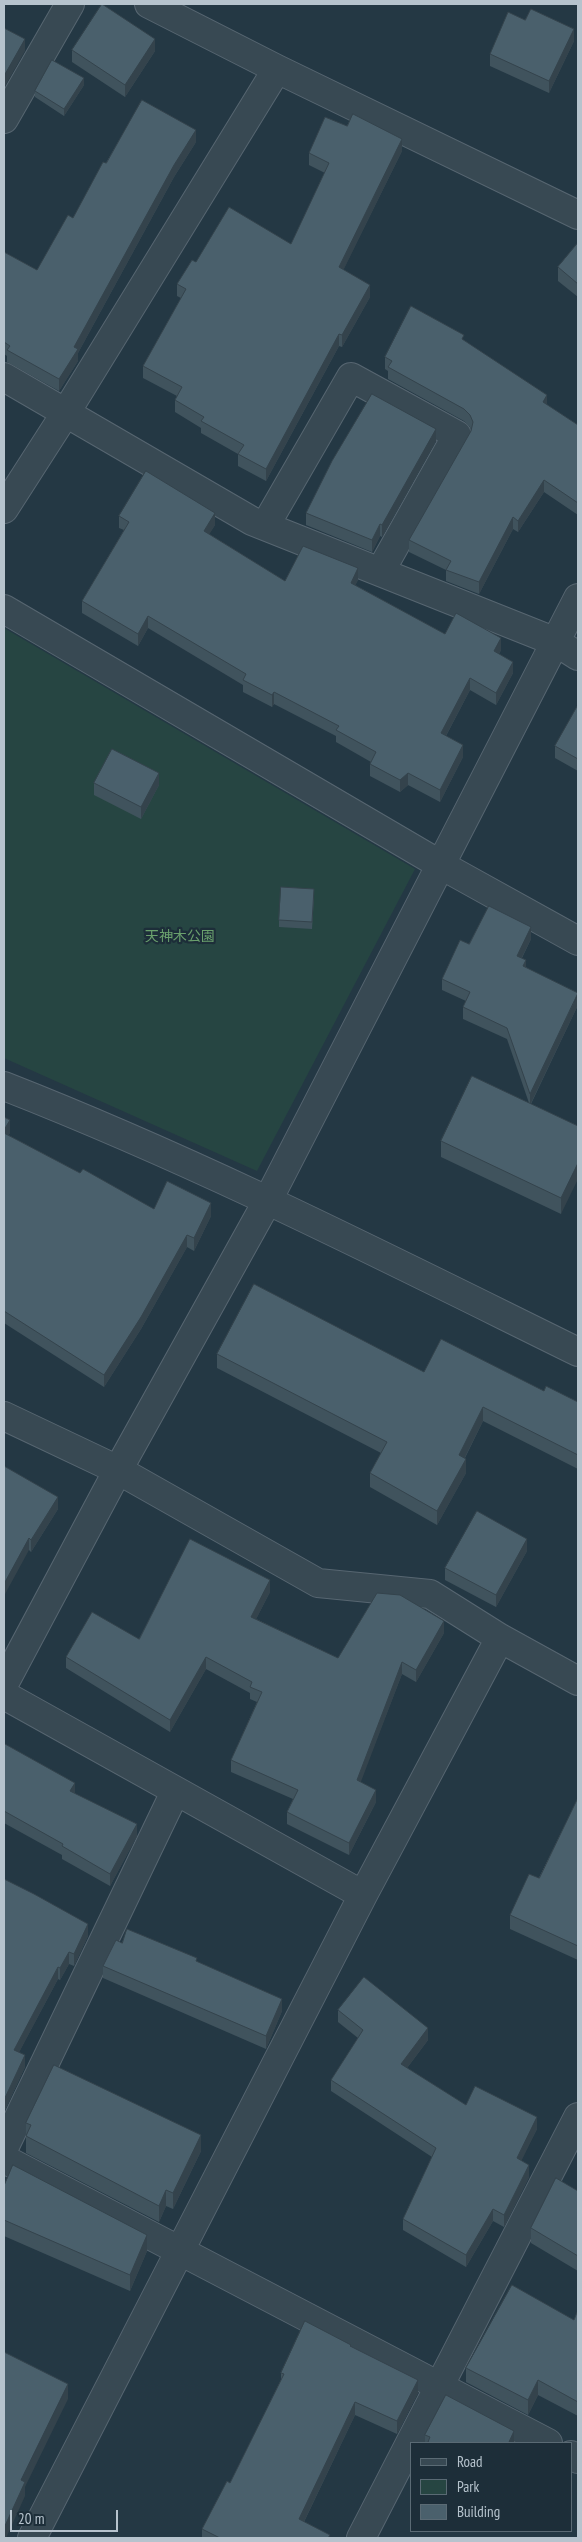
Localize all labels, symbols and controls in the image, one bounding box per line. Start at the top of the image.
park label: 天神木公園 [145,929,215,945]
legend [410,2442,572,2532]
text: Road [457,2452,483,2471]
text: Park [457,2477,479,2496]
scale bar [12,2500,120,2532]
text: Building [457,2502,500,2521]
text: 20 m [18,2509,44,2528]

